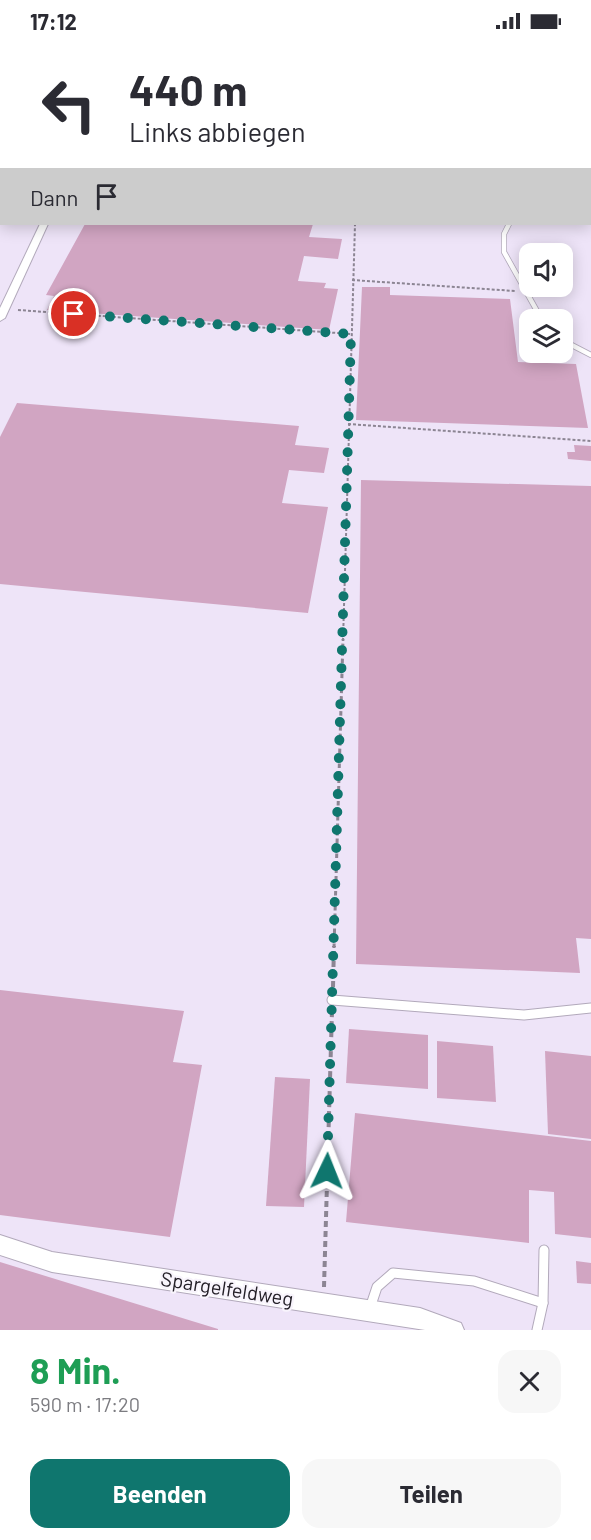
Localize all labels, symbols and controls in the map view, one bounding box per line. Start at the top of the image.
text: 17:12 [30,8,77,34]
text: 440 m [129,64,247,114]
icon: left [30,66,108,144]
text: Links abbiegen [129,115,305,147]
icon: arrive [90,180,123,213]
text: Dann [30,184,78,210]
map controls [519,243,573,363]
button: sound [519,243,573,297]
pin [48,288,99,339]
icon: arrive [57,297,90,330]
button: layers [519,309,573,363]
position arrow [295,1139,359,1203]
street label: Spargelfeldweg [159,1266,295,1310]
text: 8 Min. [30,1348,121,1391]
button: close [498,1350,561,1413]
text: 590 m · 17:20 [30,1392,140,1416]
button: Beenden [30,1459,290,1528]
button: Teilen [302,1459,561,1528]

